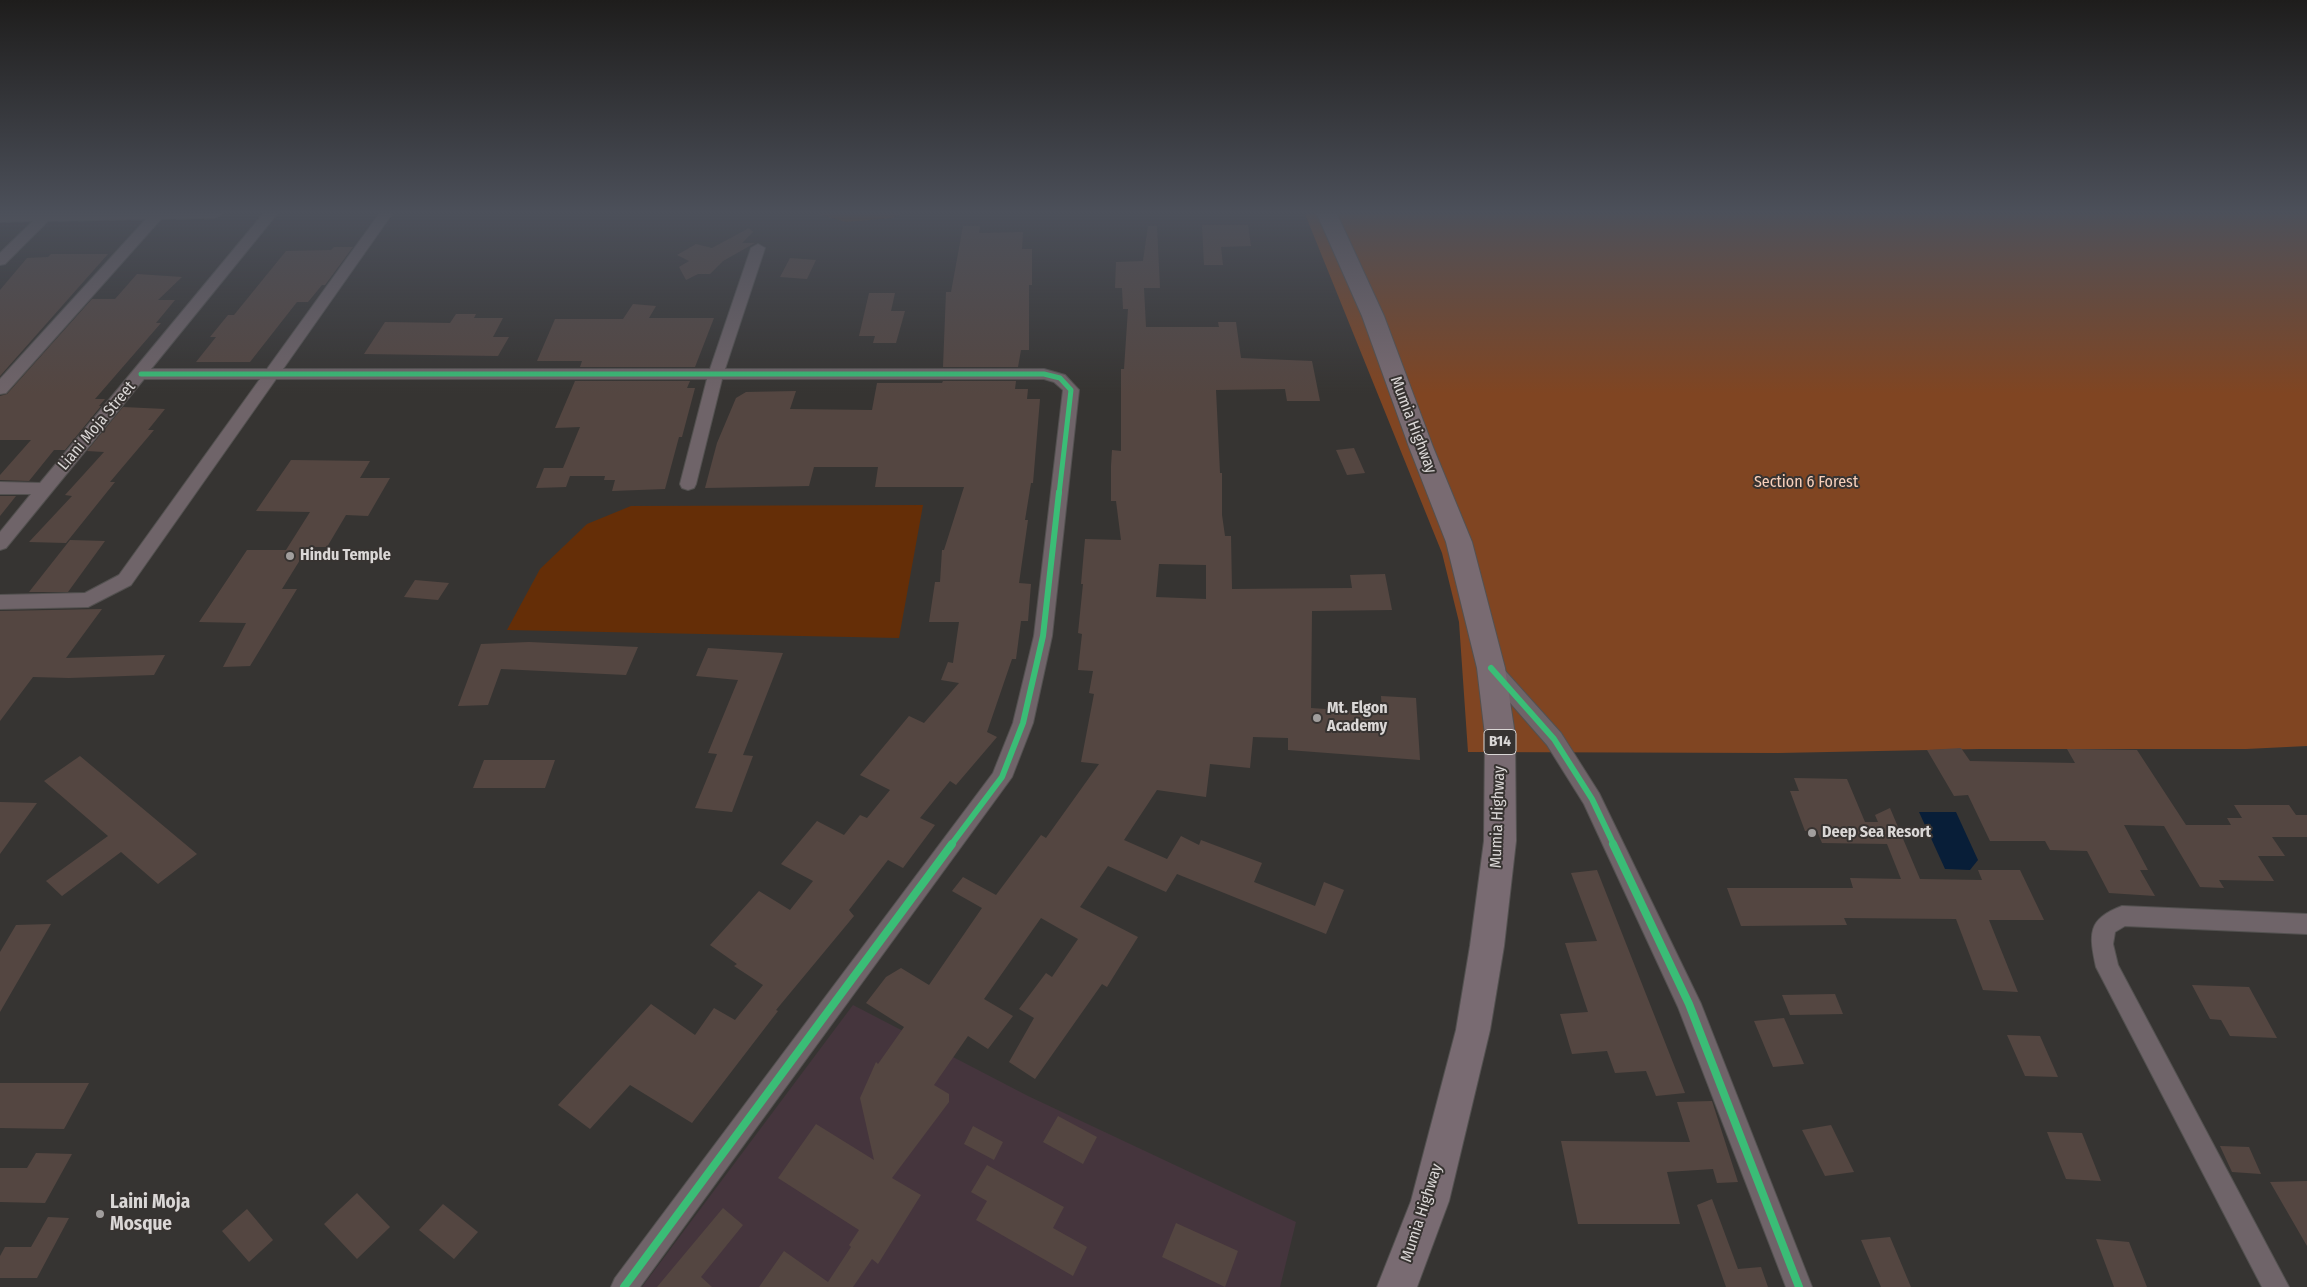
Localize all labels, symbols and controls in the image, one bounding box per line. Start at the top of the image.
street label: Mumia Highway [1386,374,1440,476]
street label: Liani Moja Street [54,378,140,474]
park label: Section 6 Forest [1754,473,1858,493]
place label: Hindu Temple [300,546,391,566]
marker: Hindu Temple [284,550,296,562]
place label: Mt. Elgon Academy [1327,699,1388,737]
marker: Mt. Elgon Academy [1311,712,1323,724]
road number: B14 [1484,730,1516,754]
street label: Mumia Highway [1487,766,1509,868]
place label: Deep Sea Resort [1822,823,1931,843]
marker: Deep Sea Resort [1806,827,1818,839]
street label: Mumia Highway [1397,1161,1447,1265]
place label: Laini Moja Mosque [110,1192,190,1236]
marker: Laini Moja Mosque [94,1208,106,1220]

